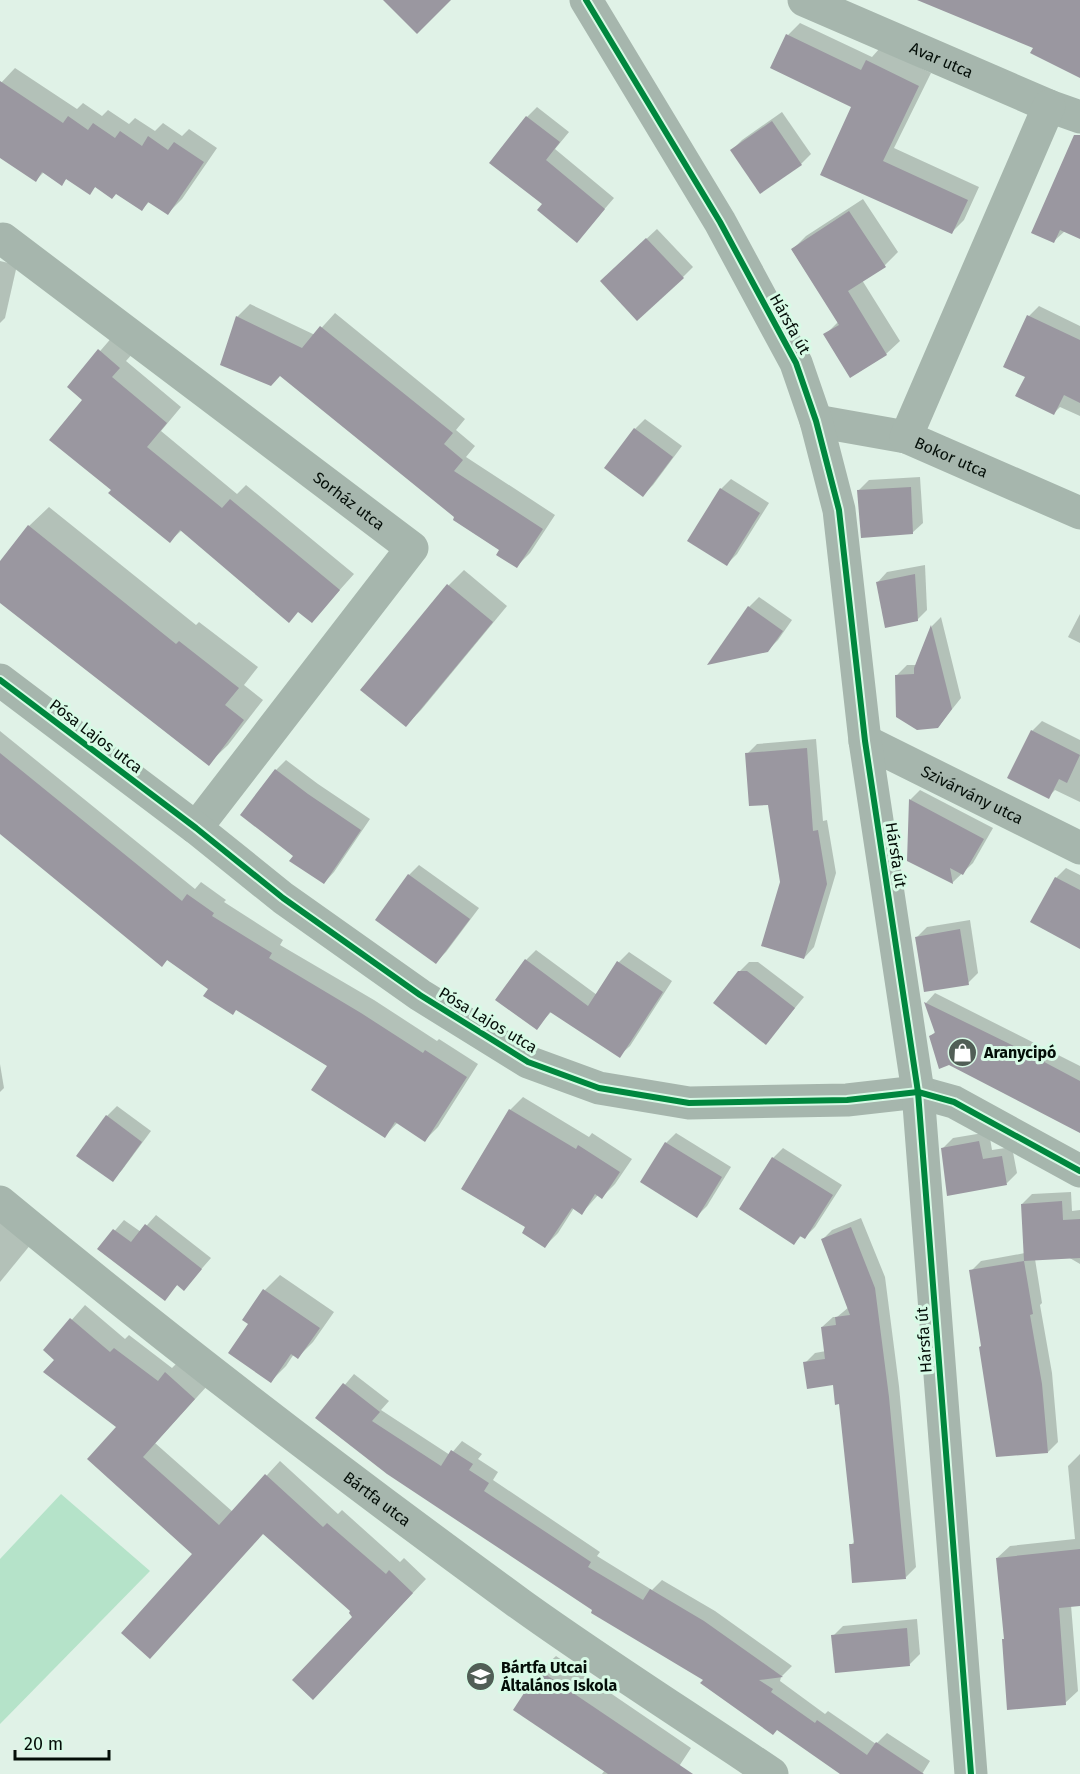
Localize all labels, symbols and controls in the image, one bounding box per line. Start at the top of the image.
street label: Avar utca [907,38,976,82]
street label: Hársfa út [766,291,814,358]
street label: Bokor utca [912,433,991,481]
street label: Sorház utca [310,468,389,534]
street label: Pósa Lajos utca [46,695,146,777]
street label: Szivárvány utca [918,761,1027,828]
street label: Hársfa út [881,821,911,889]
street label: Pósa Lajos utca [435,983,541,1057]
shop icon: Aranycipó [947,1036,979,1068]
place label: Aranycipó [983,1043,1056,1062]
street label: Hársfa út [912,1306,936,1374]
street label: Bártfa utca [340,1467,415,1530]
place label: Bártfa Utcai Általános Iskola [500,1658,617,1695]
school or university icon: Bártfa Utcai Általános Iskola [464,1660,496,1692]
scale bar [15,1723,110,1761]
text: 20 m [24,1733,63,1755]

